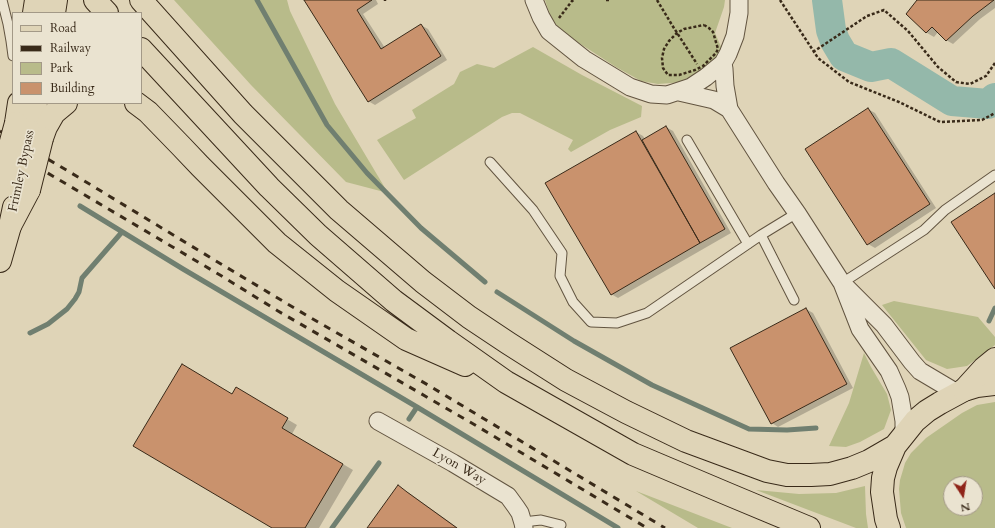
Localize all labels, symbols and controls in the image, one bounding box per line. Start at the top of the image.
legend [12,12,142,104]
text: Road [50,20,76,36]
text: Railway [50,40,91,56]
text: Park [50,60,73,76]
text: Building [50,80,94,96]
street label: Frimley Bypass [6,129,38,213]
street label: Lyon Way [429,445,489,489]
north arrow [943,476,983,516]
text: N [959,499,972,516]

